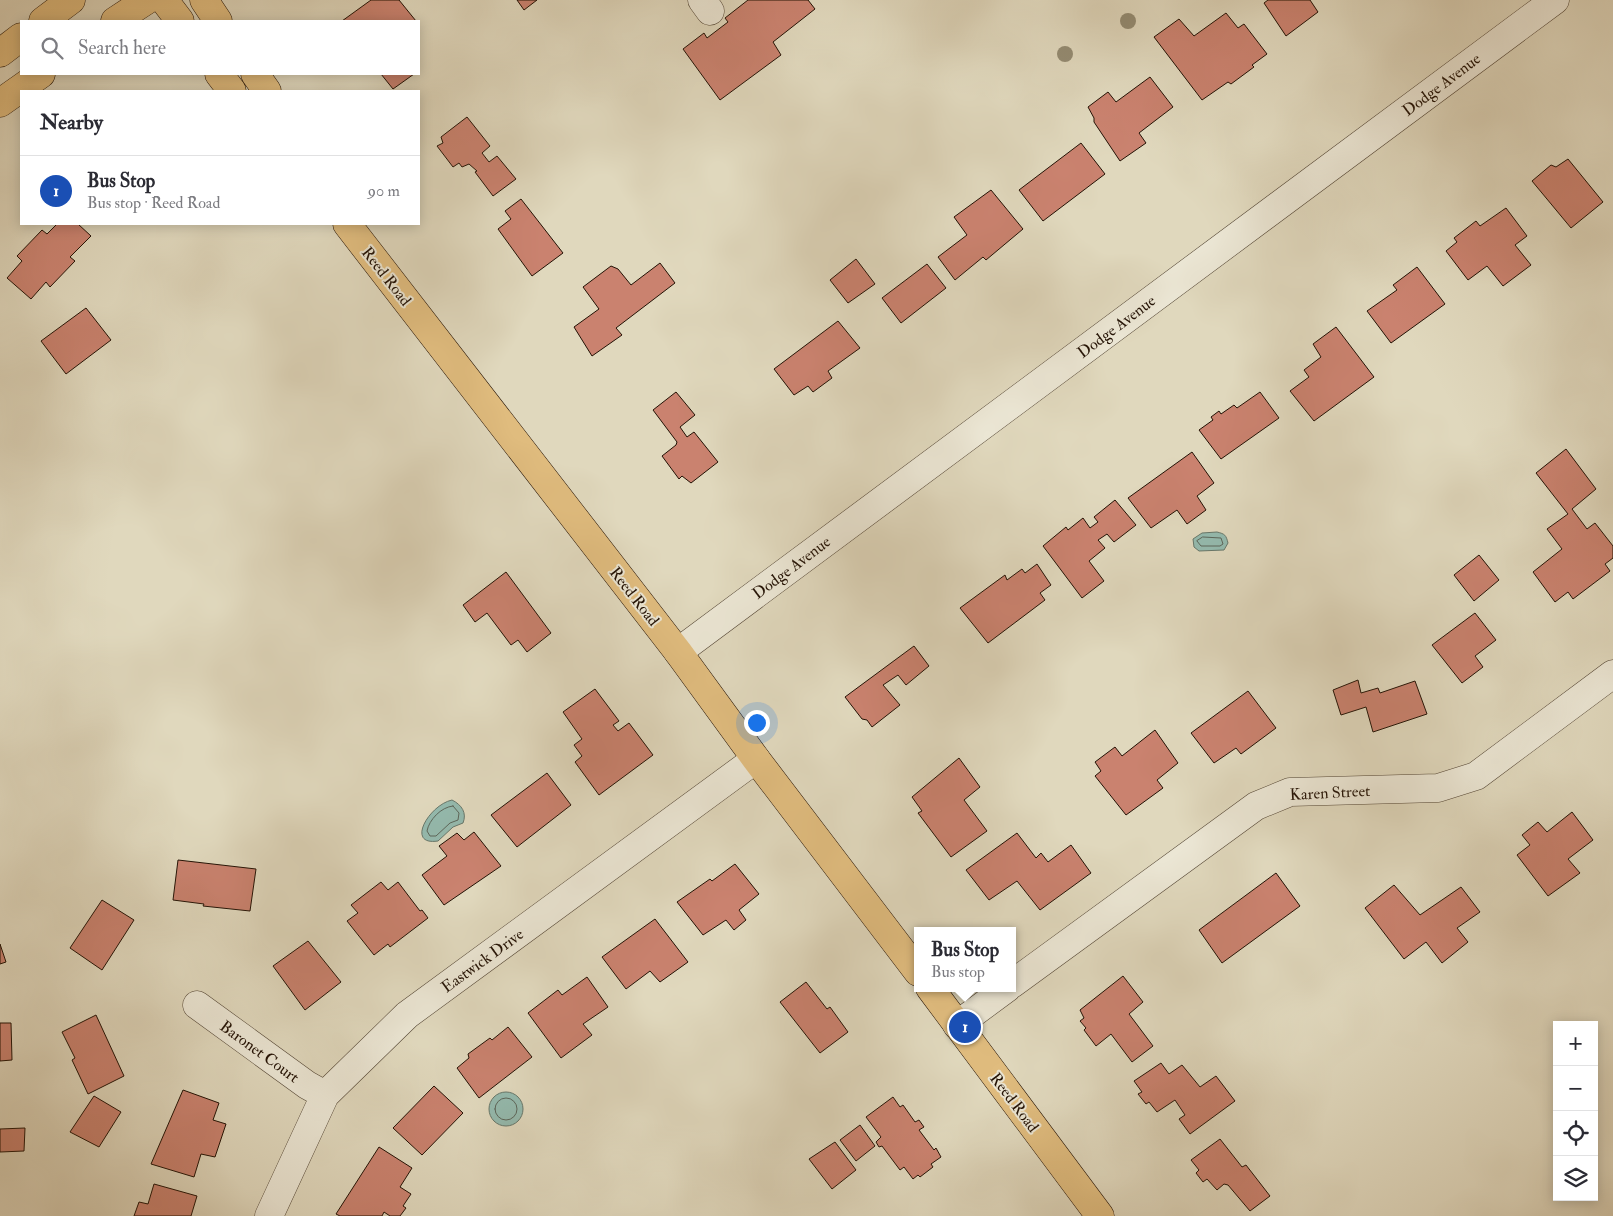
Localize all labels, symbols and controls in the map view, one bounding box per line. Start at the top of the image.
search box [20,20,420,75]
icon: search [38,34,66,62]
text: Search here [78,36,166,60]
street label: Dodge Avenue [1399,49,1485,121]
text: Nearby [40,109,103,136]
text: Bus Stop [87,169,155,193]
text: 1 [53,181,59,201]
text: 90 m [368,181,400,201]
text: Bus stop · Reed Road [87,193,220,213]
street label: Reed Road [357,243,416,310]
street label: Dodge Avenue [1074,291,1160,363]
street label: Dodge Avenue [749,532,835,604]
street label: Reed Road [605,563,664,630]
your location [744,710,770,736]
street label: Karen Street [1289,781,1371,805]
street label: Eastwick Drive [437,924,528,997]
popup [914,927,1016,992]
text: Bus Stop [931,938,999,962]
text: Bus stop [931,962,985,982]
pin: 1 [949,1008,981,1046]
street label: Baronet Court [216,1016,303,1087]
map controls [1553,1021,1598,1201]
button: + [1553,1021,1598,1066]
button: − [1553,1066,1598,1111]
street label: Reed Road [985,1069,1043,1136]
button: locate [1553,1111,1598,1156]
button: layers [1553,1156,1598,1201]

